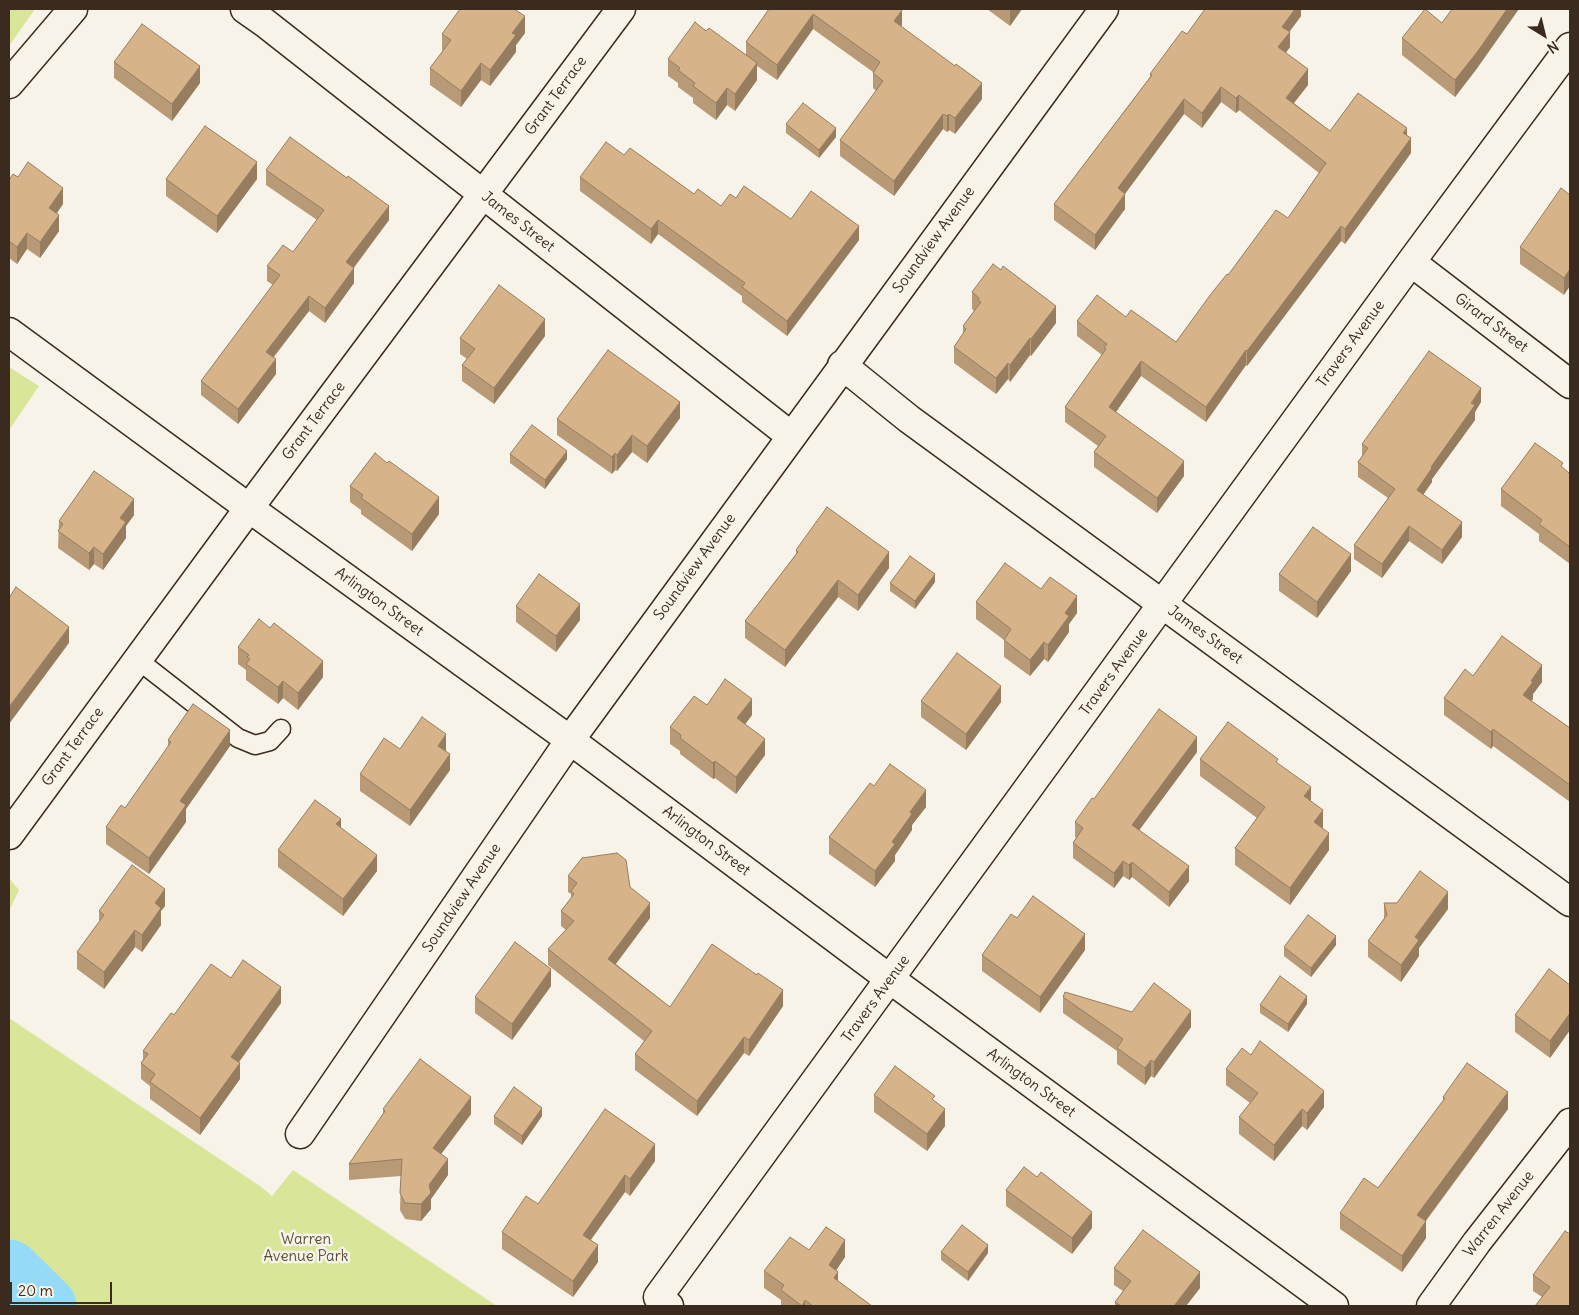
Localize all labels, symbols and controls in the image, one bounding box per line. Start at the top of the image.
north arrow [1519,10,1569,60]
text: N [1544,37,1562,57]
street label: Grant Terrace [521,53,591,139]
street label: Soundview Avenue [889,183,979,297]
street label: James Street [478,188,558,256]
street label: Girard Street [1451,290,1531,356]
street label: Travers Avenue [1313,297,1389,391]
street label: Grant Terrace [279,378,349,464]
street label: Soundview Avenue [650,510,740,624]
street label: Arlington Street [331,564,427,640]
street label: James Street [1164,602,1246,668]
street label: Travers Avenue [1076,625,1152,719]
street label: Grant Terrace [38,704,108,790]
street label: Arlington Street [659,802,753,880]
street label: Soundview Avenue [419,840,505,956]
street label: Travers Avenue [838,952,914,1046]
street label: Arlington Street [983,1045,1079,1121]
street label: Warren Avenue [1460,1167,1538,1261]
park label: Warren Avenue Park [264,1231,348,1266]
scale bar [12,1272,115,1304]
text: 20 m [18,1281,53,1300]

